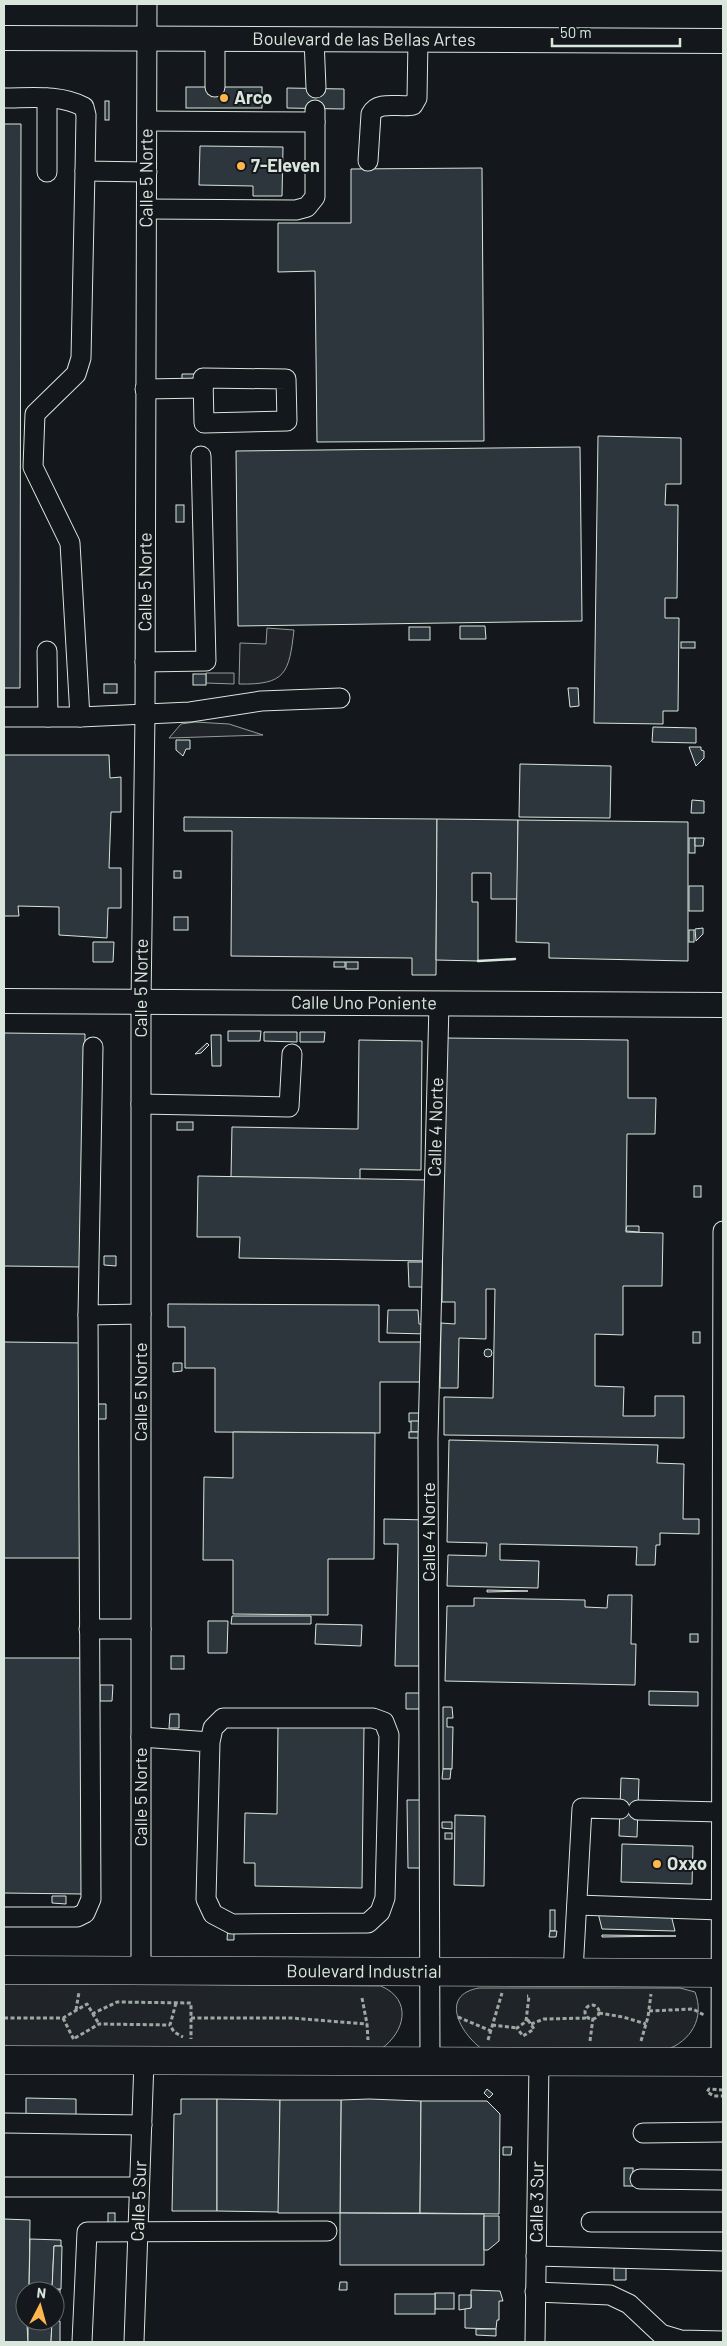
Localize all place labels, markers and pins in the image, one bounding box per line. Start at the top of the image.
place label: Arco [234,86,272,108]
marker: Arco [218,92,230,104]
place label: 7-Eleven [251,154,320,176]
marker: 7-Eleven [235,160,247,172]
place label: Oxxo [667,1852,707,1874]
marker: Oxxo [651,1858,663,1870]

